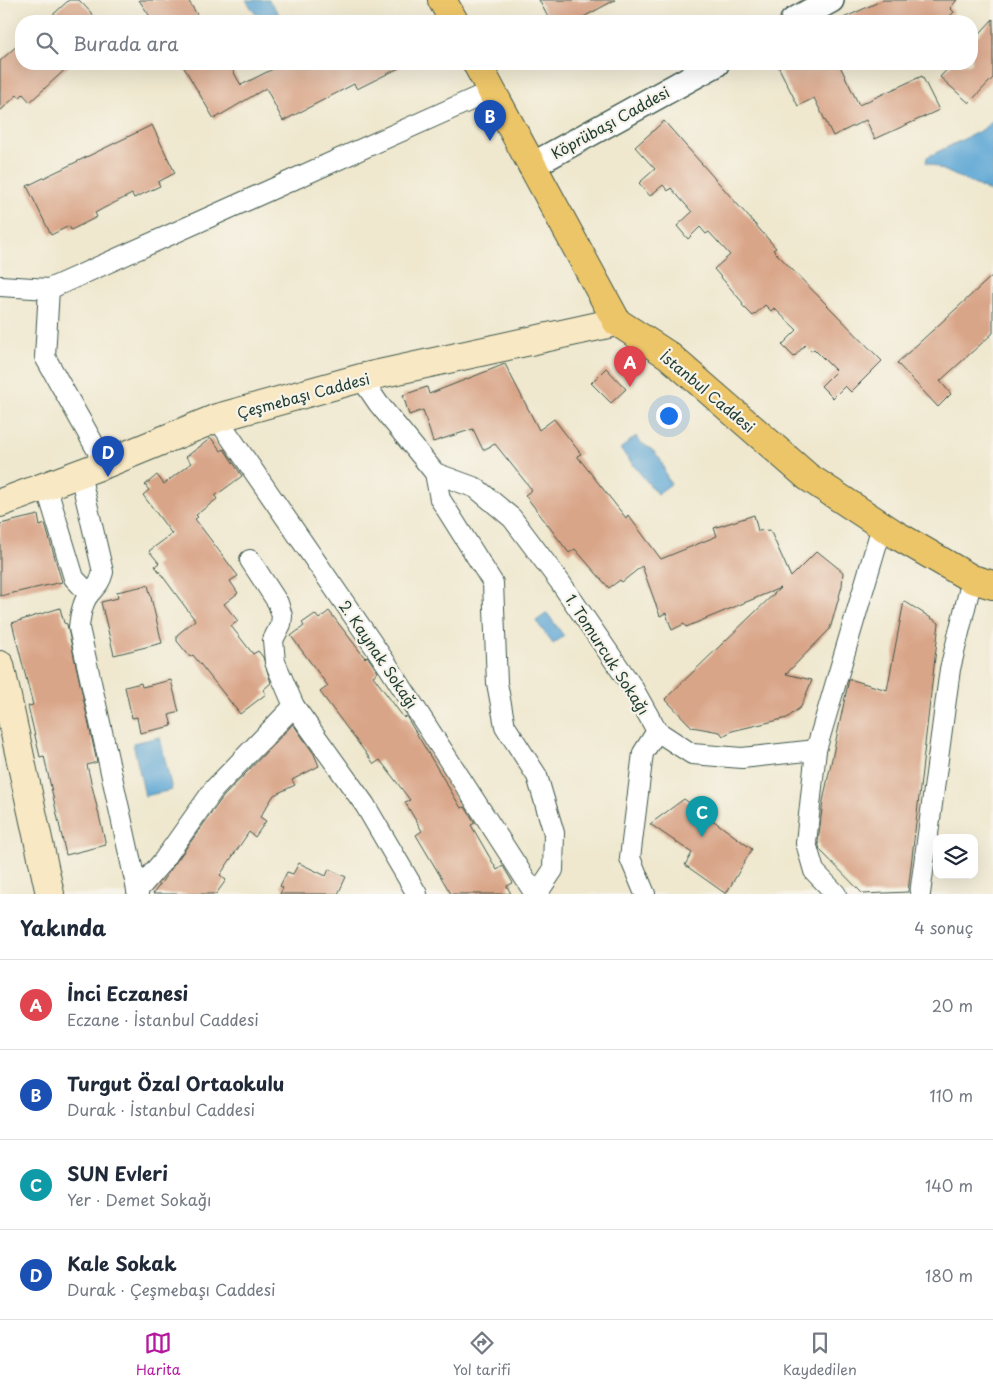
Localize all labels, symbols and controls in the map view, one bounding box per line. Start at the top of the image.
search box [15,15,978,70]
icon: search [33,29,61,57]
text: Burada ara [73,29,178,57]
street label: Köprübaşı Caddesi [547,80,673,164]
pin: B [474,100,506,141]
street label: İstanbul Caddesi [656,344,760,438]
pin: A [614,346,646,387]
street label: Çeşmebaşı Caddesi [234,366,372,424]
your location [656,403,682,429]
pin: D [92,436,124,477]
street label: 1. Tomurcuk Sokağı [560,589,656,719]
street label: 2. Kaynak Sokağı [334,595,424,713]
pin: C [686,796,718,837]
map controls [933,834,978,879]
button: layers [933,834,978,879]
text: Yakında [20,911,106,943]
text: 4 sonuç [914,915,973,939]
text: İnci Eczanesi [67,979,188,1007]
text: A [30,993,42,1017]
text: 20 m [932,993,973,1017]
text: Eczane · İstanbul Caddesi [67,1007,259,1031]
text: Turgut Özal Ortaokulu [67,1069,284,1097]
text: B [31,1083,41,1107]
text: 110 m [930,1083,973,1107]
text: Durak · İstanbul Caddesi [67,1097,255,1121]
text: SUN Evleri [67,1159,168,1187]
text: C [30,1173,42,1197]
text: 140 m [925,1173,973,1197]
text: Yer · Demet Sokağı [67,1187,211,1211]
text: Kale Sokak [67,1249,177,1277]
text: D [30,1263,42,1287]
text: 180 m [925,1263,973,1287]
text: Durak · Çeşmebaşı Caddesi [67,1277,276,1301]
tab: Harita [136,1329,181,1380]
tab: Yol tarifi [453,1329,511,1380]
tab: Kaydedilen [783,1329,857,1380]

